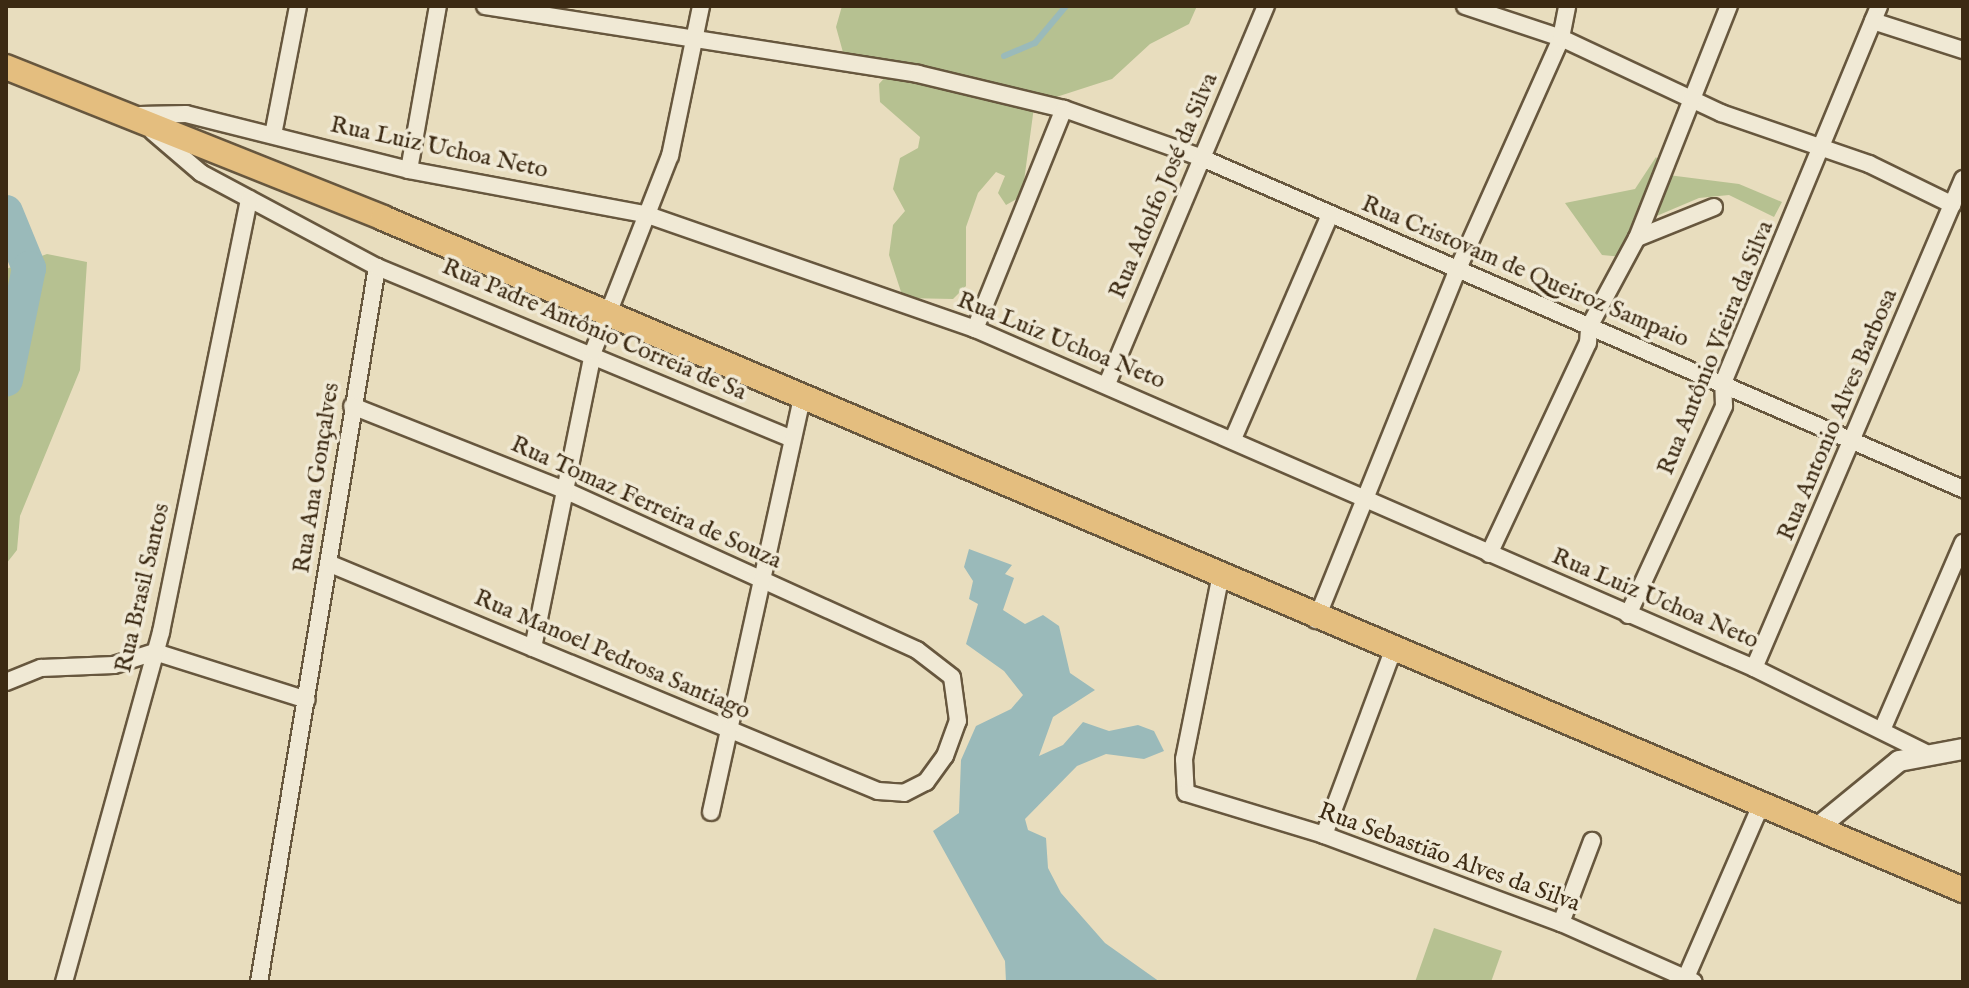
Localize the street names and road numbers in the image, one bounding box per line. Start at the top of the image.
street label: Rua Adolfo José da Silva [1103,69,1225,303]
street label: Rua Luiz Uchoa Neto [327,111,551,185]
street label: Rua Cristovam de Queiroz Sampaio [1357,190,1693,354]
street label: Rua Antônio Vieira da Silva [1652,217,1780,479]
street label: Rua Padre Antônio Correia de Sa [438,253,750,407]
street label: Rua Antonio Alves Barbosa [1772,285,1904,545]
street label: Rua Luiz Uchoa Neto [953,286,1169,396]
street label: Rua Ana Gonçalves [288,381,346,575]
street label: Rua Tomaz Ferreira de Souza [506,430,786,576]
street label: Rua Brasil Santos [110,501,176,675]
street label: Rua Luiz Uchoa Neto [1547,542,1763,656]
street label: Rua Manoel Pedrosa Santiago [470,584,754,726]
street label: Rua Sebastião Alves da Silva [1314,797,1584,919]

